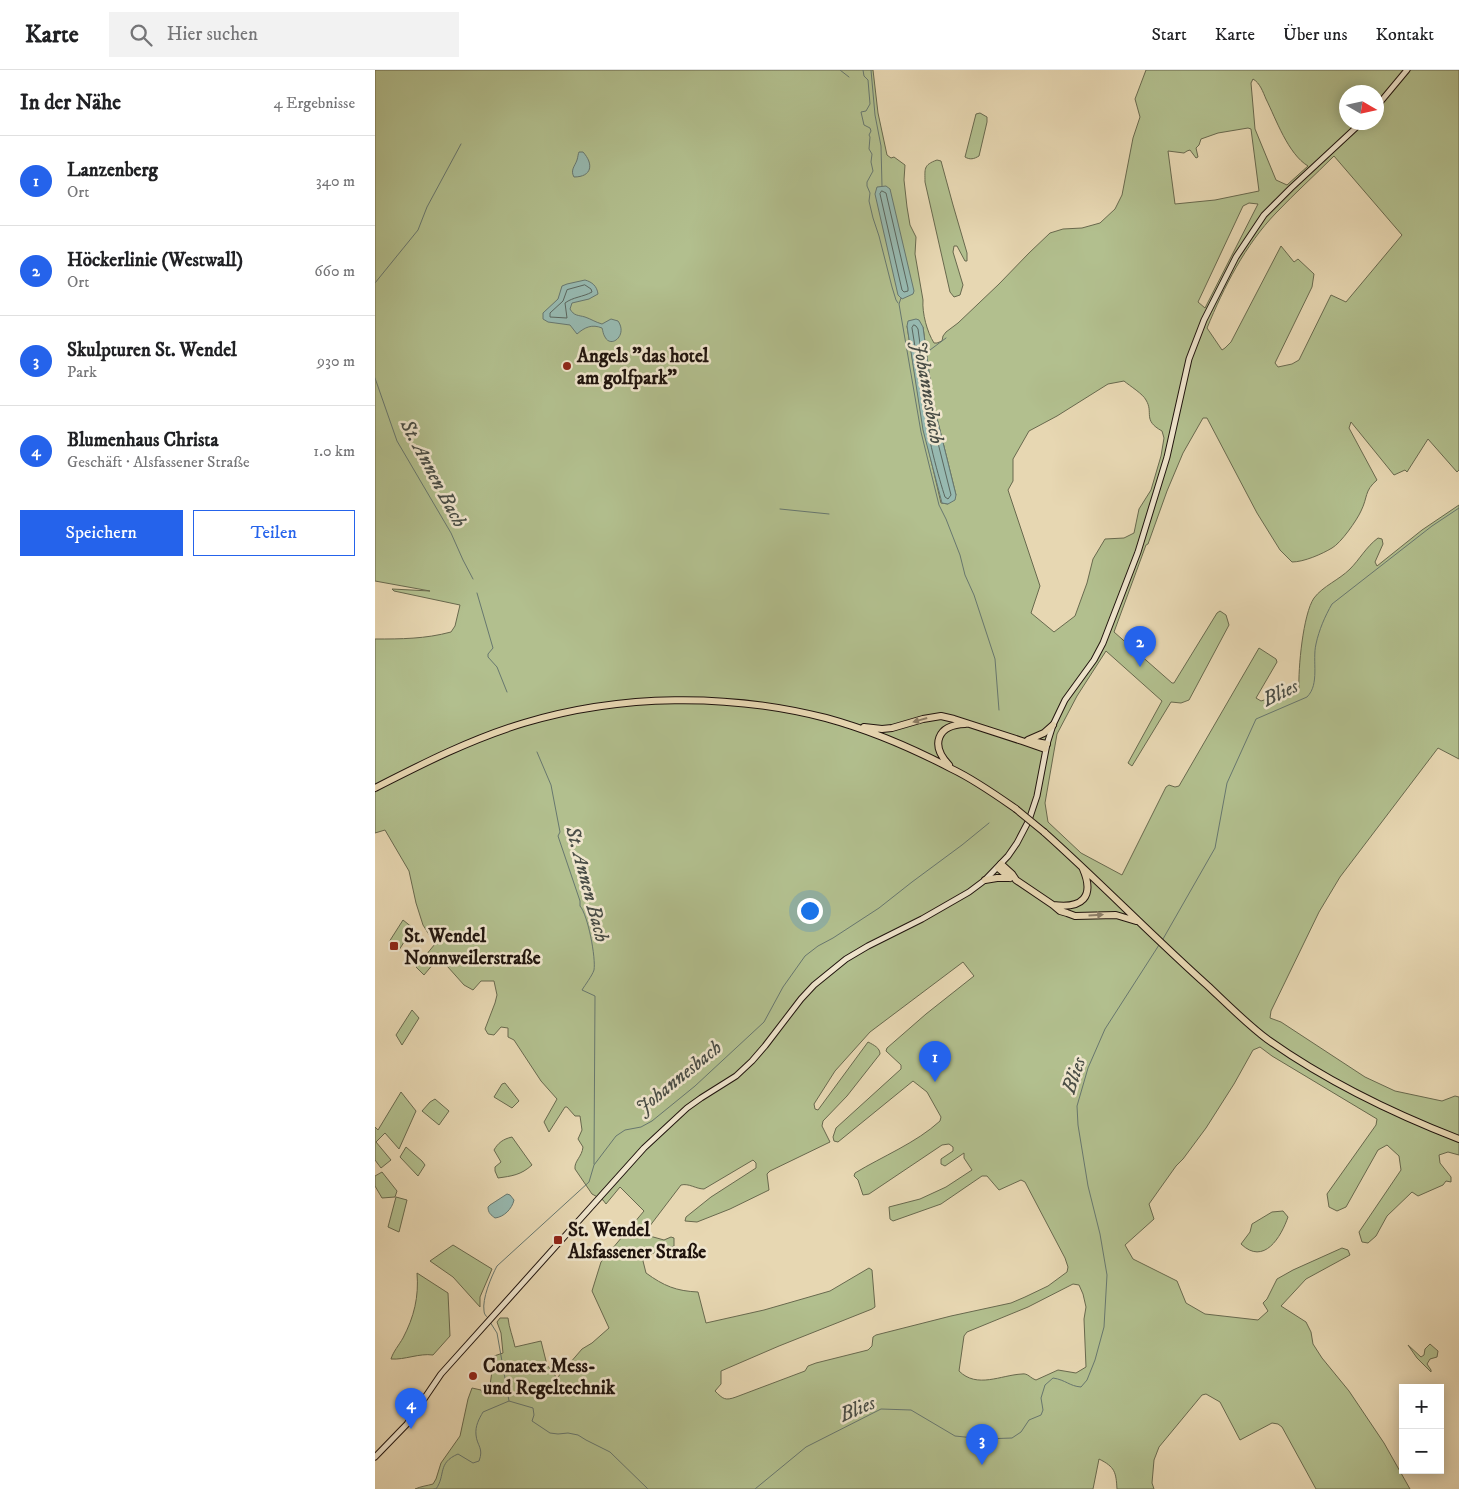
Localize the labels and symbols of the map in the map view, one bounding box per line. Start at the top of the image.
north arrow [1339,85,1384,130]
water label: Johannesbach [906,339,949,446]
place label: Angels "das hotel am golfpark" [576,345,709,390]
marker: Angels "das hotel am golfpark" [561,360,573,372]
water label: St. Annen Bach [393,414,472,532]
pin: 2 [1124,626,1156,667]
water label: Blies [1258,674,1303,713]
one-way arrow [912,716,927,724]
water label: St. Annen Bach [559,823,614,945]
your location [797,898,823,924]
one-way arrow [1088,910,1104,918]
place label: St. Wendel Nonnweilerstraße [404,925,541,970]
marker: St. Wendel Nonnweilerstraße [388,940,400,952]
water label: Johannesbach [631,1036,727,1121]
pin: 1 [919,1041,951,1082]
water label: Blies [1056,1053,1092,1098]
place label: St. Wendel Alsfassener Straße [567,1219,706,1264]
marker: St. Wendel Alsfassener Straße [552,1234,564,1246]
place label: Conatex Mess- und Regeltechnik [483,1355,616,1400]
marker: Conatex Mess- und Regeltechnik [467,1370,479,1382]
pin: 4 [395,1388,427,1429]
water label: Blies [835,1390,880,1428]
pin: 3 [966,1424,998,1465]

